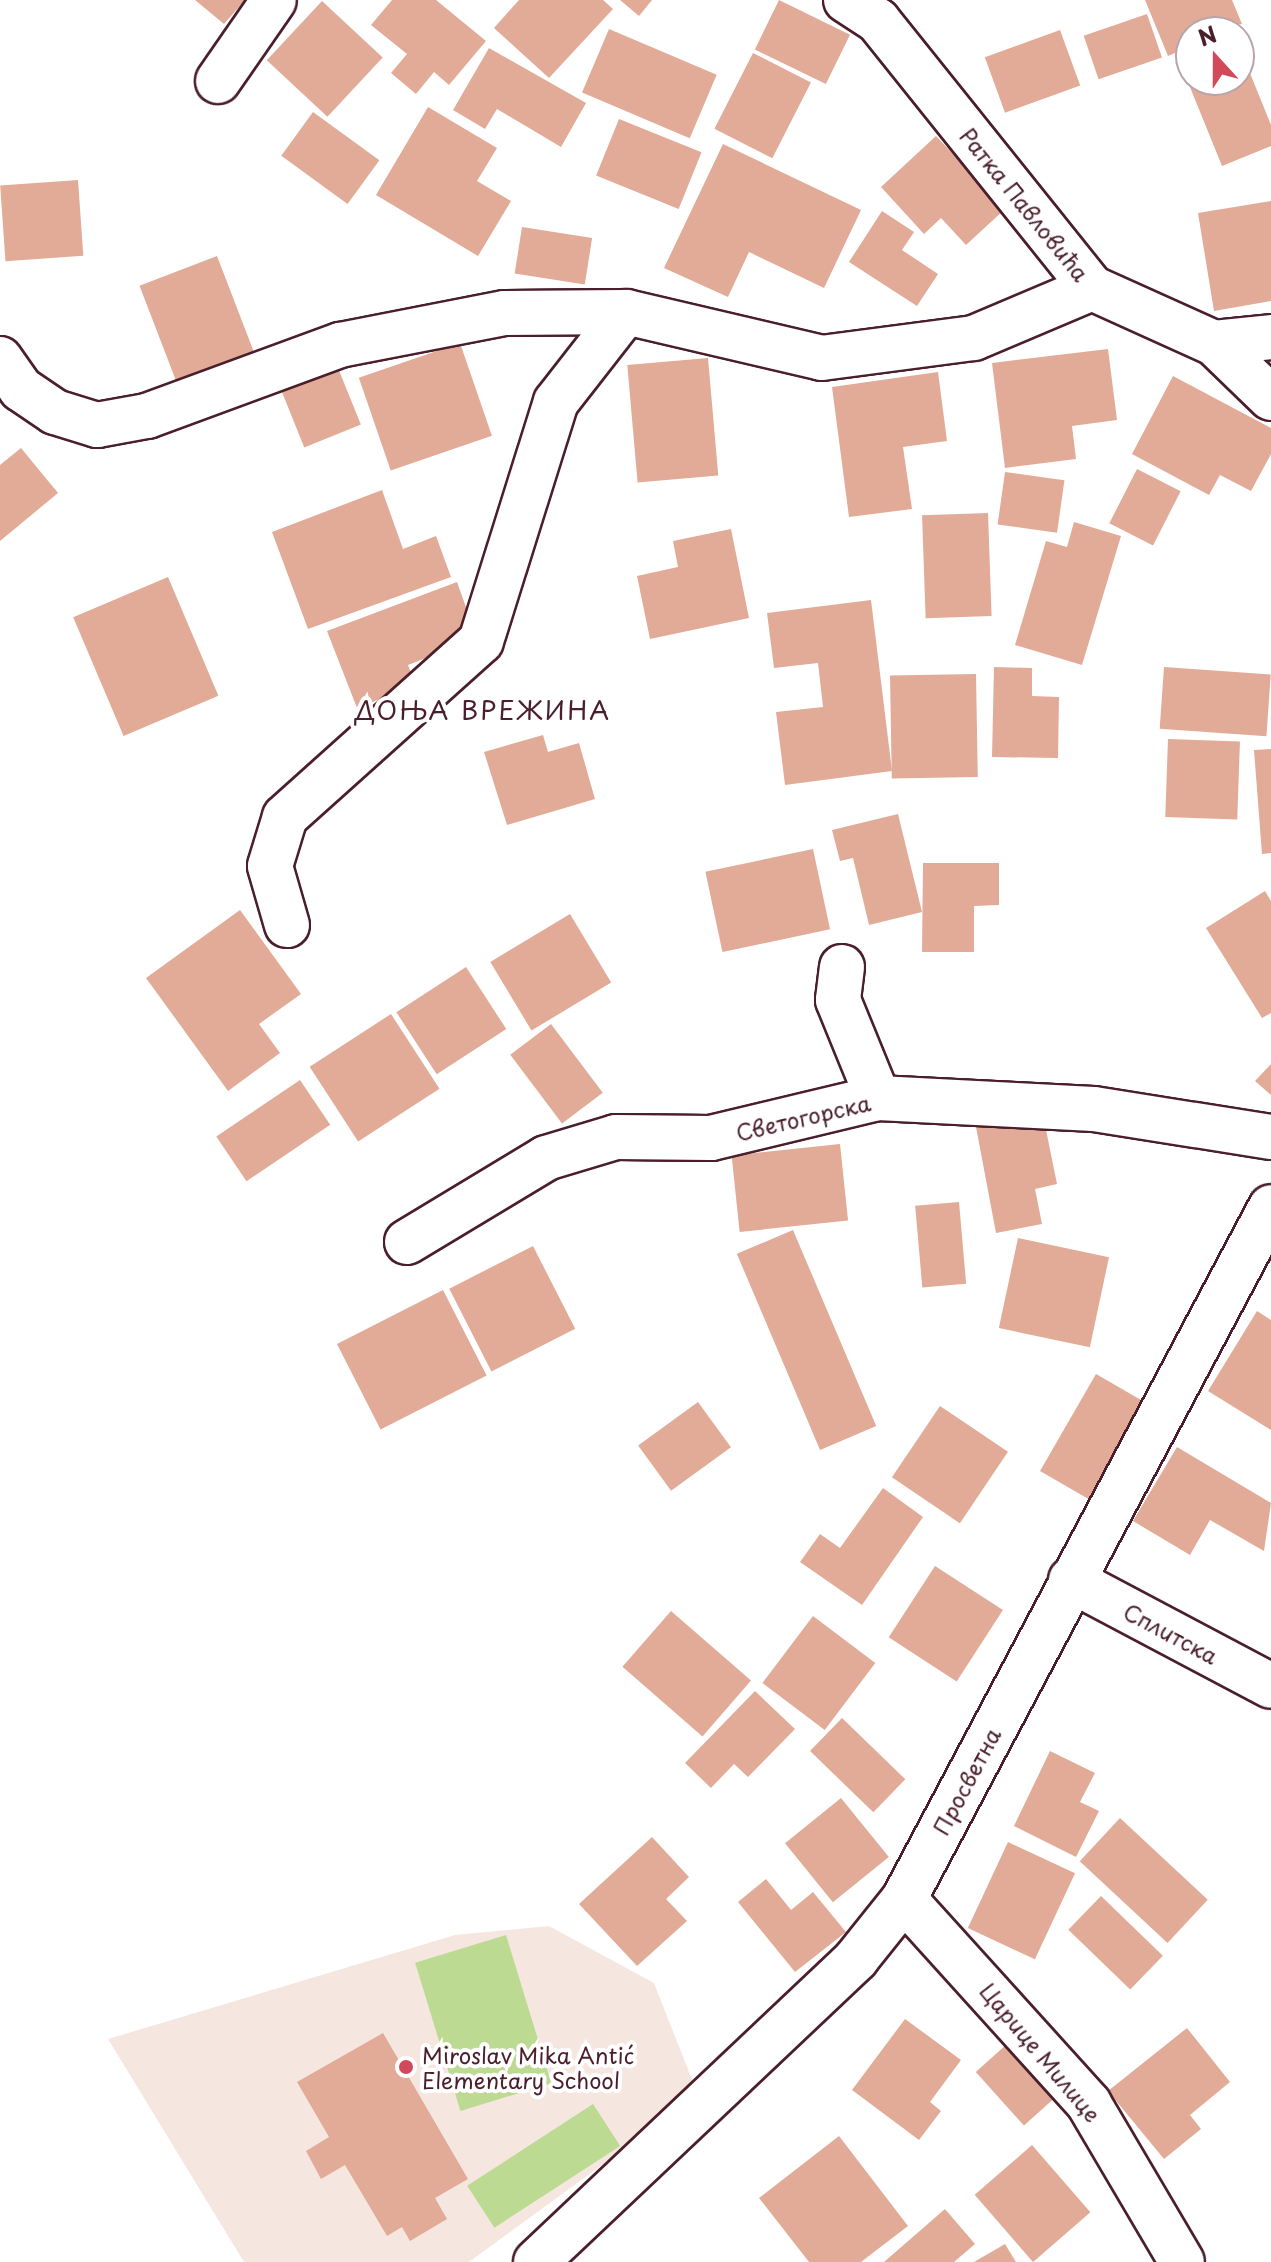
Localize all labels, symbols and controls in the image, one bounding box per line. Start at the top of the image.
north arrow [1175,16,1255,96]
text: N [1193,16,1221,54]
street label: Ратка Павловића [955,122,1095,286]
district label: ДОЊА ВРЕЖИНА [355,694,611,726]
street label: Светогорска [733,1089,873,1145]
street label: Сплитска [1119,1597,1223,1669]
street label: Просветна [927,1723,1005,1839]
street label: Царице Милице [975,1977,1107,2127]
place label: Miroslav Mika Antić Elementary School [422,2041,636,2092]
marker: Miroslav Mika Antić Elementary School [397,2058,415,2076]

